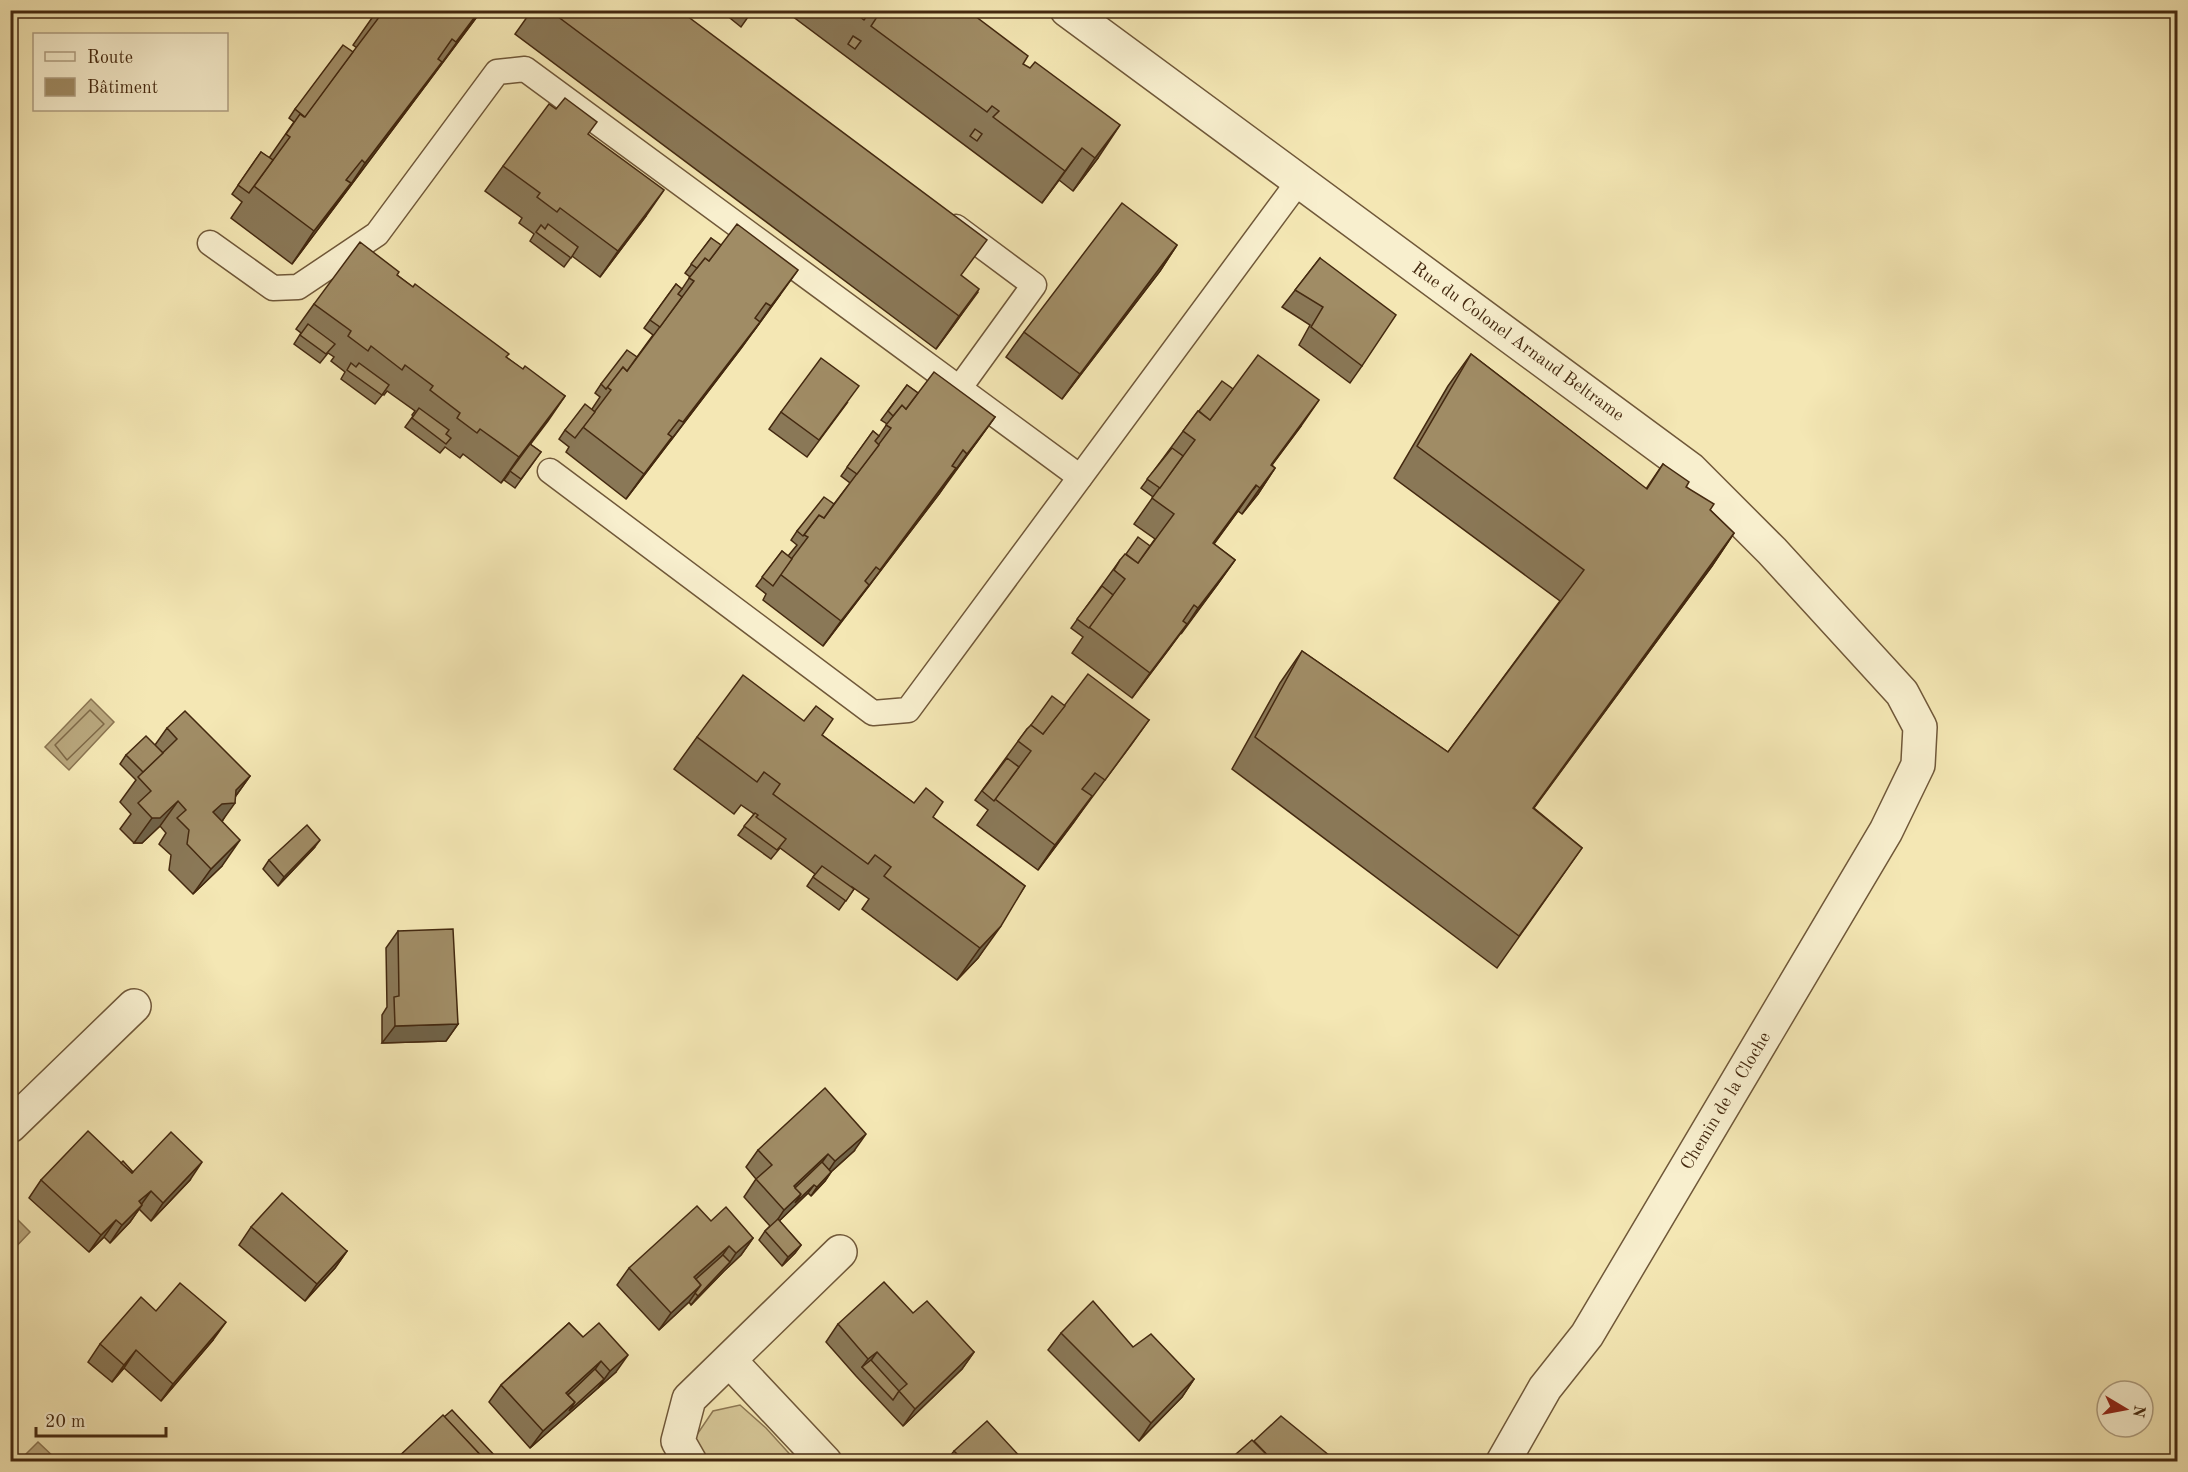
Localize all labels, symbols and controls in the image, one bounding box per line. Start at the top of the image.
legend [33,33,228,111]
text: Route [87,49,133,67]
text: Bâtiment [87,79,158,97]
street label: Rue du Colonel Arnaud Beltrame [1409,259,1627,425]
street label: Chemin de la Cloche [1678,1029,1774,1173]
north arrow [2095,1379,2155,1439]
scale bar [36,1400,166,1438]
text: N [2129,1404,2147,1419]
text: 20 m [45,1413,85,1431]

